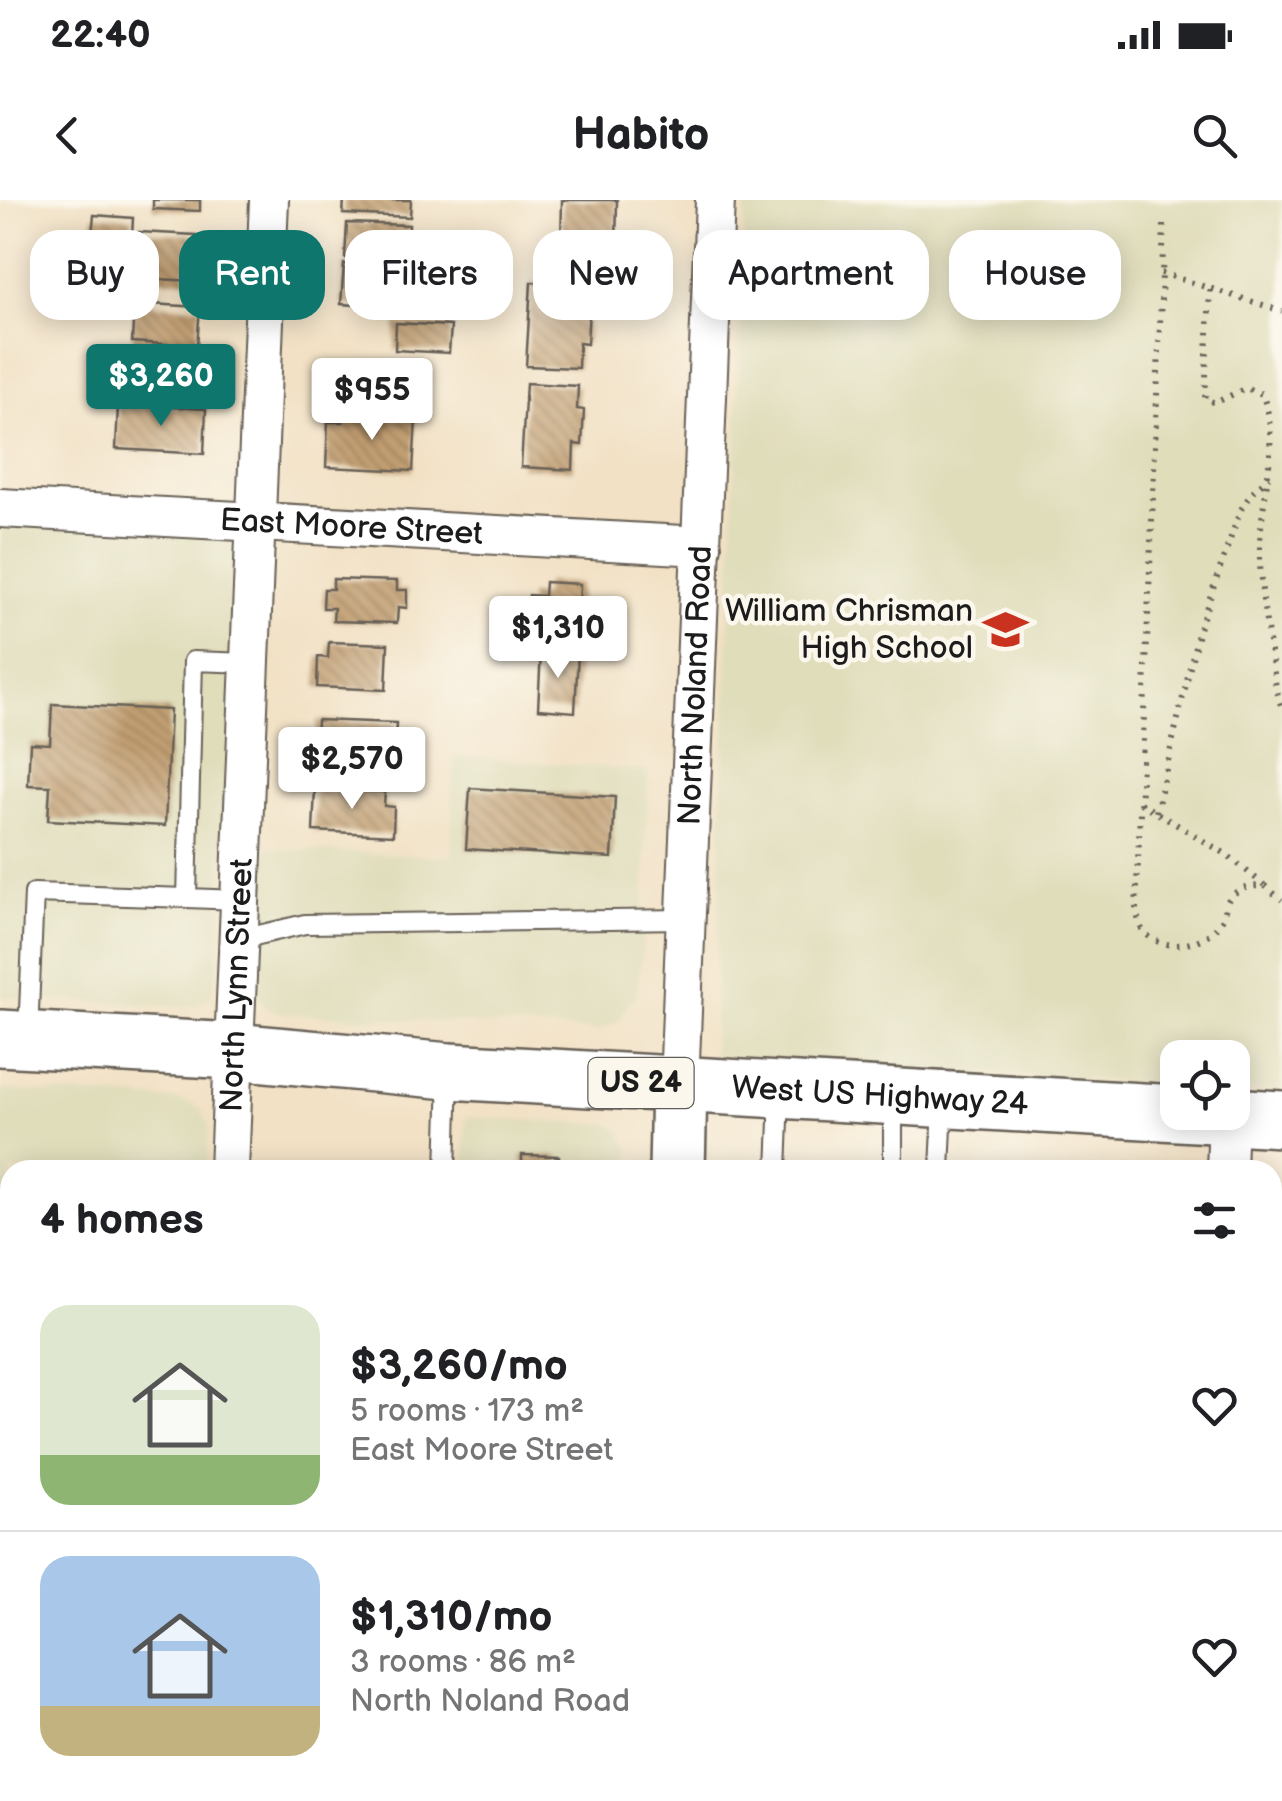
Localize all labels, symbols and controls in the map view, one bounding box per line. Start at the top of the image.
text: 22:40 [50,13,151,58]
icon: back [40,108,95,163]
text: Habito [573,108,709,163]
icon: search [1187,108,1242,163]
chip: Buy [30,230,159,320]
chip: Rent [179,230,325,320]
chip: Filters [345,230,513,320]
chip: New [533,230,673,320]
chip: Apartment [693,230,929,320]
chip: House [949,230,1121,320]
pin: $3,260 [80,344,242,429]
text: $3,260 [108,357,214,396]
pin: $955 [313,358,431,443]
text: $955 [334,371,410,410]
street label: East Moore Street [219,500,484,554]
street label: North Noland Road [670,545,720,826]
place label: William Chrisman High School [725,592,973,668]
pin: $1,310 [477,596,639,681]
school or university icon: William Chrisman High School [982,605,1030,653]
text: $1,310 [511,609,605,648]
pin: $2,570 [271,727,433,812]
text: $2,570 [300,740,404,779]
street label: North Lynn Street [212,857,261,1113]
map controls [1160,1040,1250,1130]
button: locate [1160,1040,1250,1130]
road number: US 24 [588,1058,694,1108]
street label: West US Highway 24 [730,1068,1030,1124]
icon: filters [1187,1193,1242,1248]
text: 4 homes [40,1195,204,1246]
text: $3,260/mo [350,1341,568,1392]
icon: home [120,1345,240,1465]
icon: heart [1187,1378,1242,1433]
text: 5 rooms · 173 m² [350,1392,584,1431]
text: East Moore Street [350,1431,613,1470]
text: $1,310/mo [350,1592,552,1643]
icon: home [120,1596,240,1716]
icon: heart [1187,1629,1242,1684]
text: 3 rooms · 86 m² [350,1643,576,1682]
text: North Noland Road [350,1682,630,1721]

